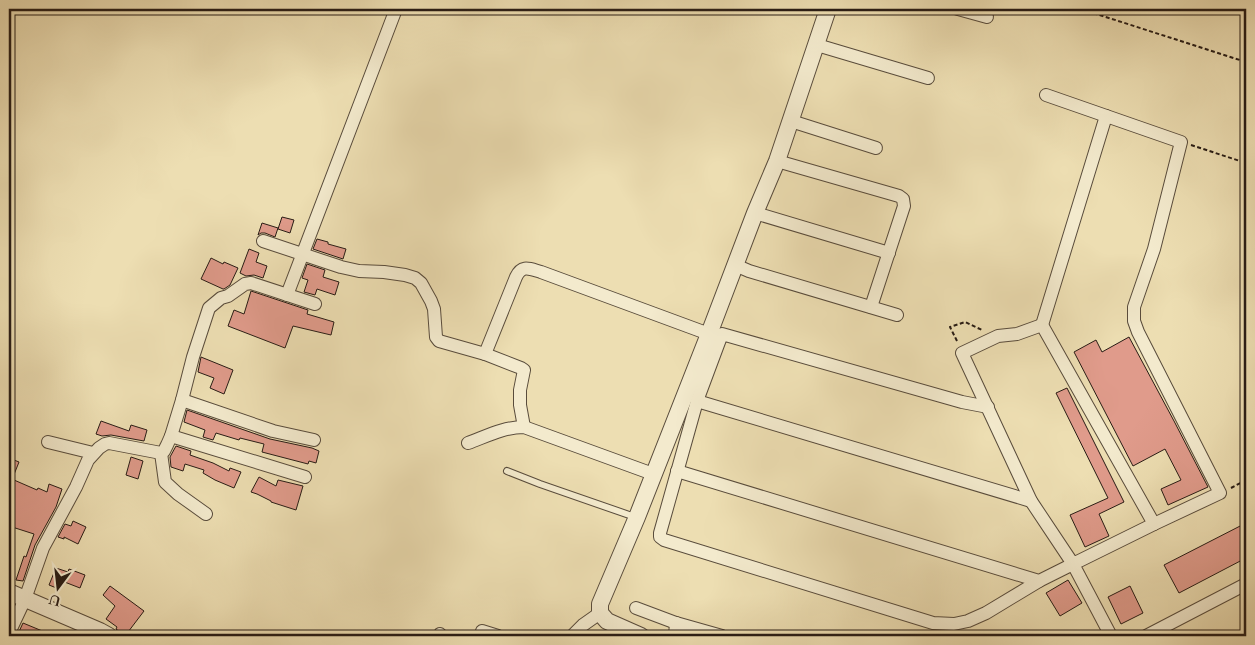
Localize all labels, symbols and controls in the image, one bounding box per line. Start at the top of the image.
north arrow [32,562,82,612]
text: U [46,589,63,611]

